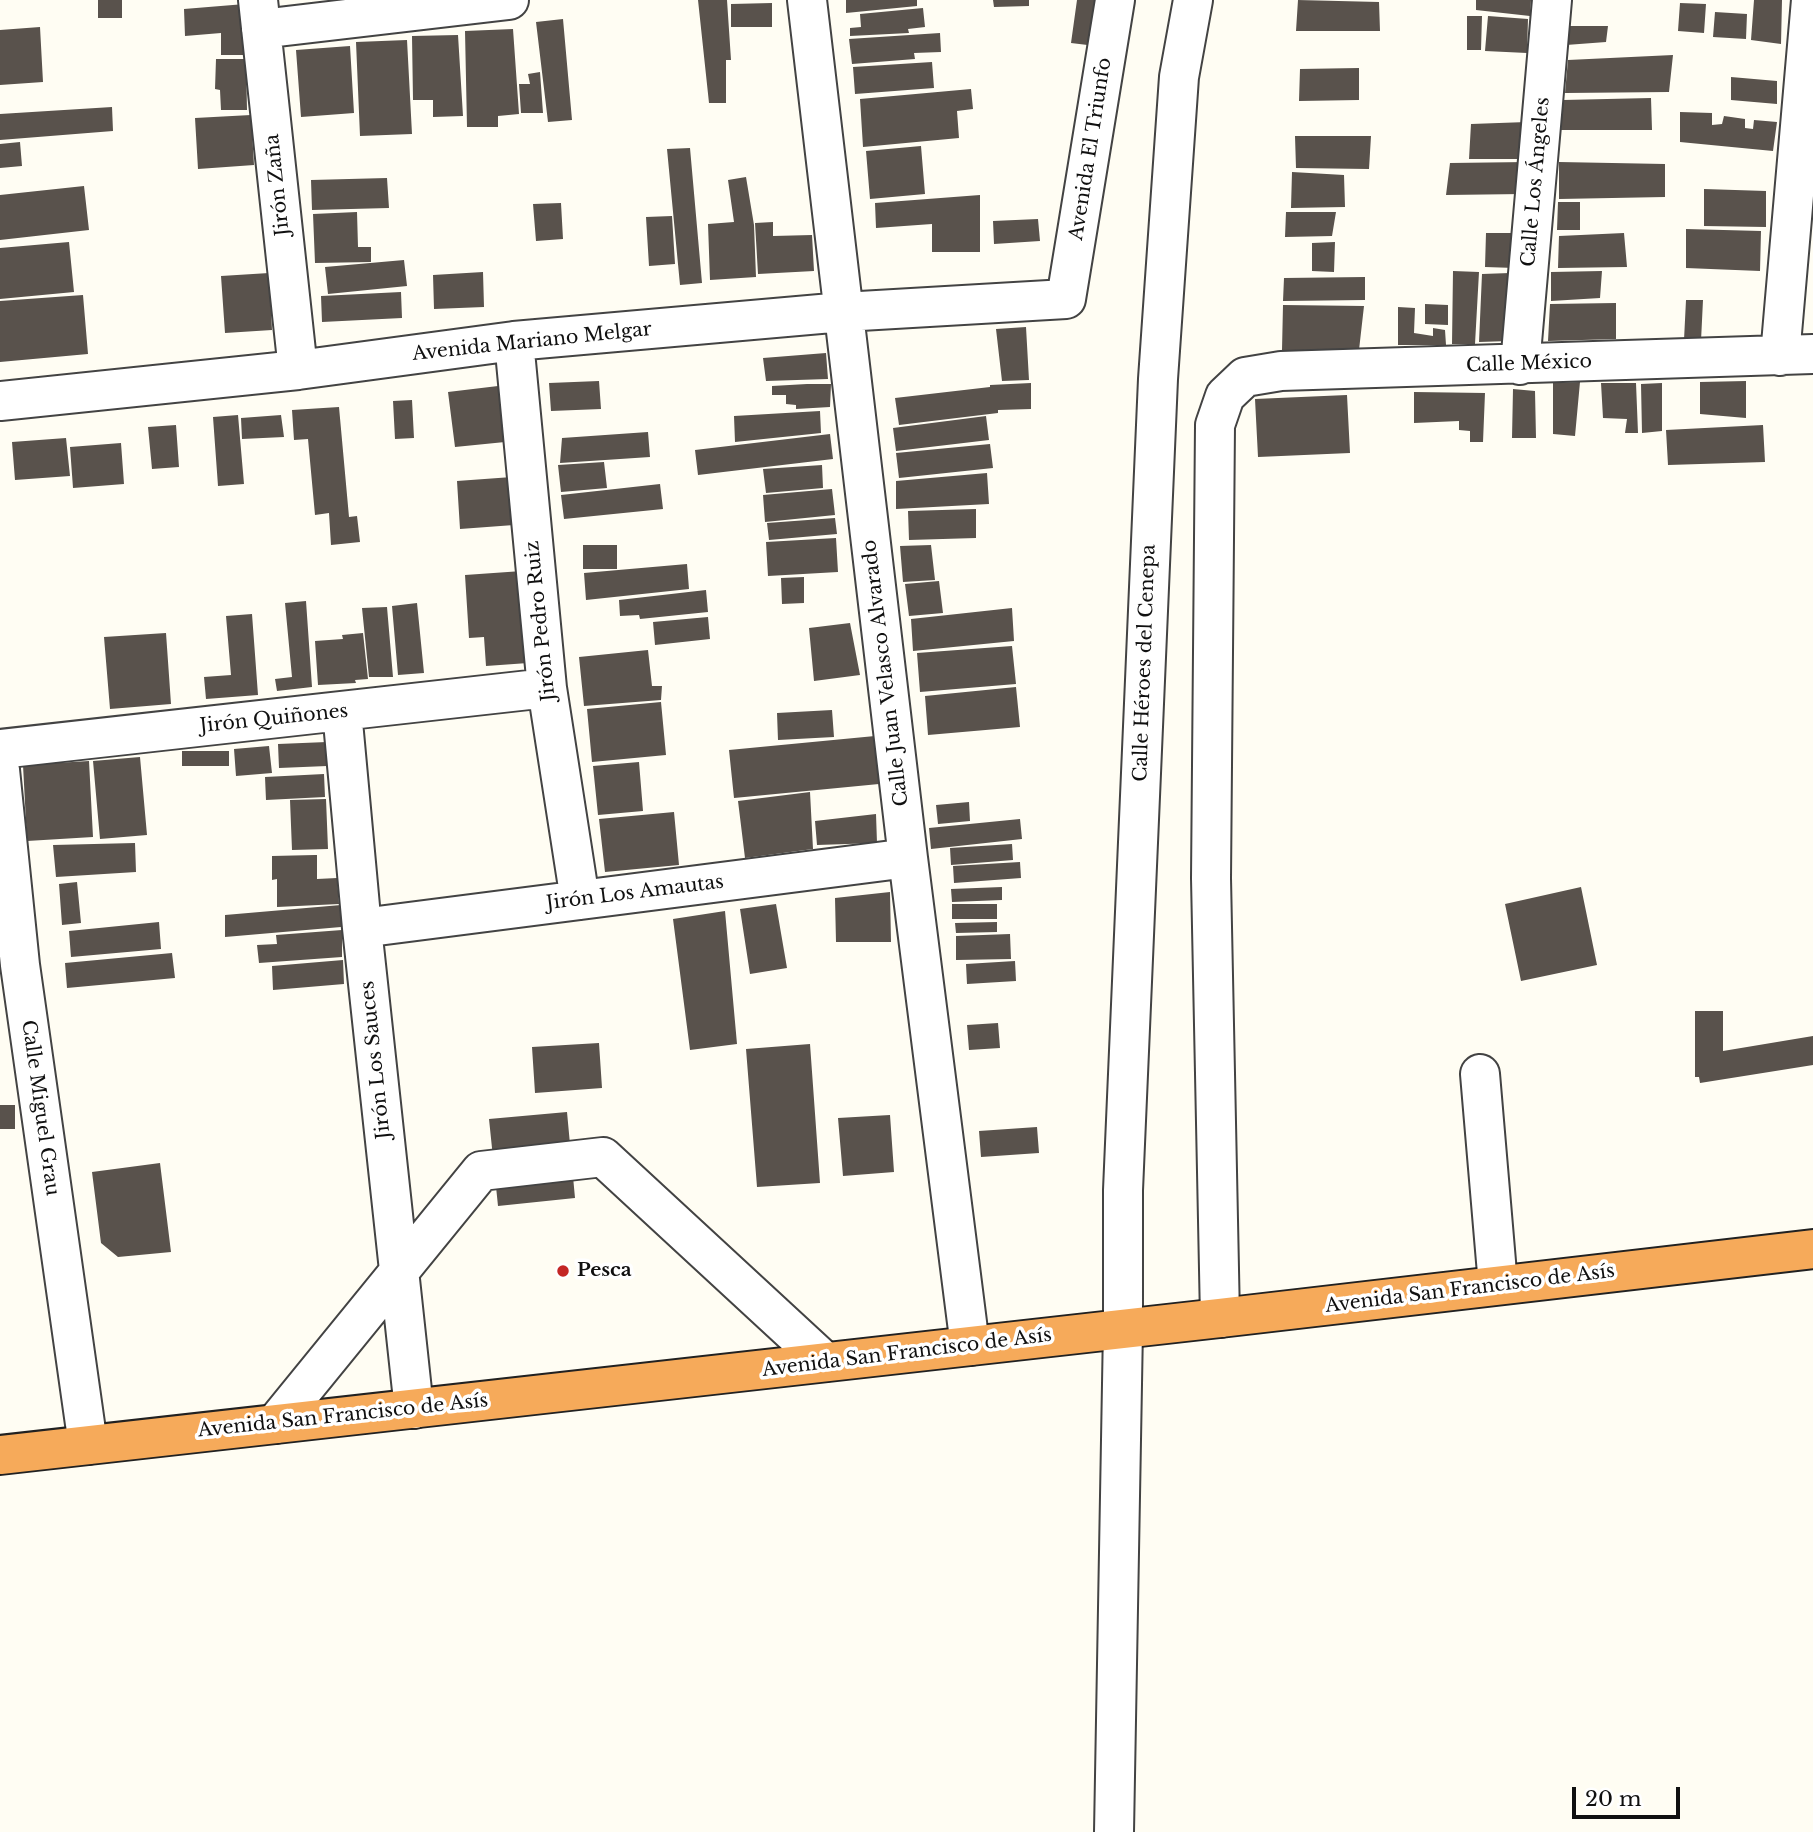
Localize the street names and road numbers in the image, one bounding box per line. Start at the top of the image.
street label: Avenida El Triunfo [1065,56,1117,242]
street label: Calle Los Ángeles [1517,96,1555,268]
street label: Jirón Zaña [261,133,295,237]
street label: Avenida Mariano Melgar [411,318,653,366]
street label: Calle México [1466,350,1592,378]
street label: Calle Juan Velasco Alvarado [858,538,914,808]
street label: Jirón Pedro Ruiz [521,540,561,702]
street label: Calle Héroes del Cenepa [1129,544,1161,782]
street label: Jirón Quiñones [199,700,349,738]
street label: Jirón Los Amautas [545,871,725,915]
street label: Jirón Los Sauces [356,980,396,1140]
street label: Calle Miguel Grau [16,1019,64,1197]
street label: Avenida San Francisco de Asís [1324,1260,1616,1318]
street label: Avenida San Francisco de Asís [761,1324,1053,1382]
street label: Avenida San Francisco de Asís [197,1389,489,1443]

